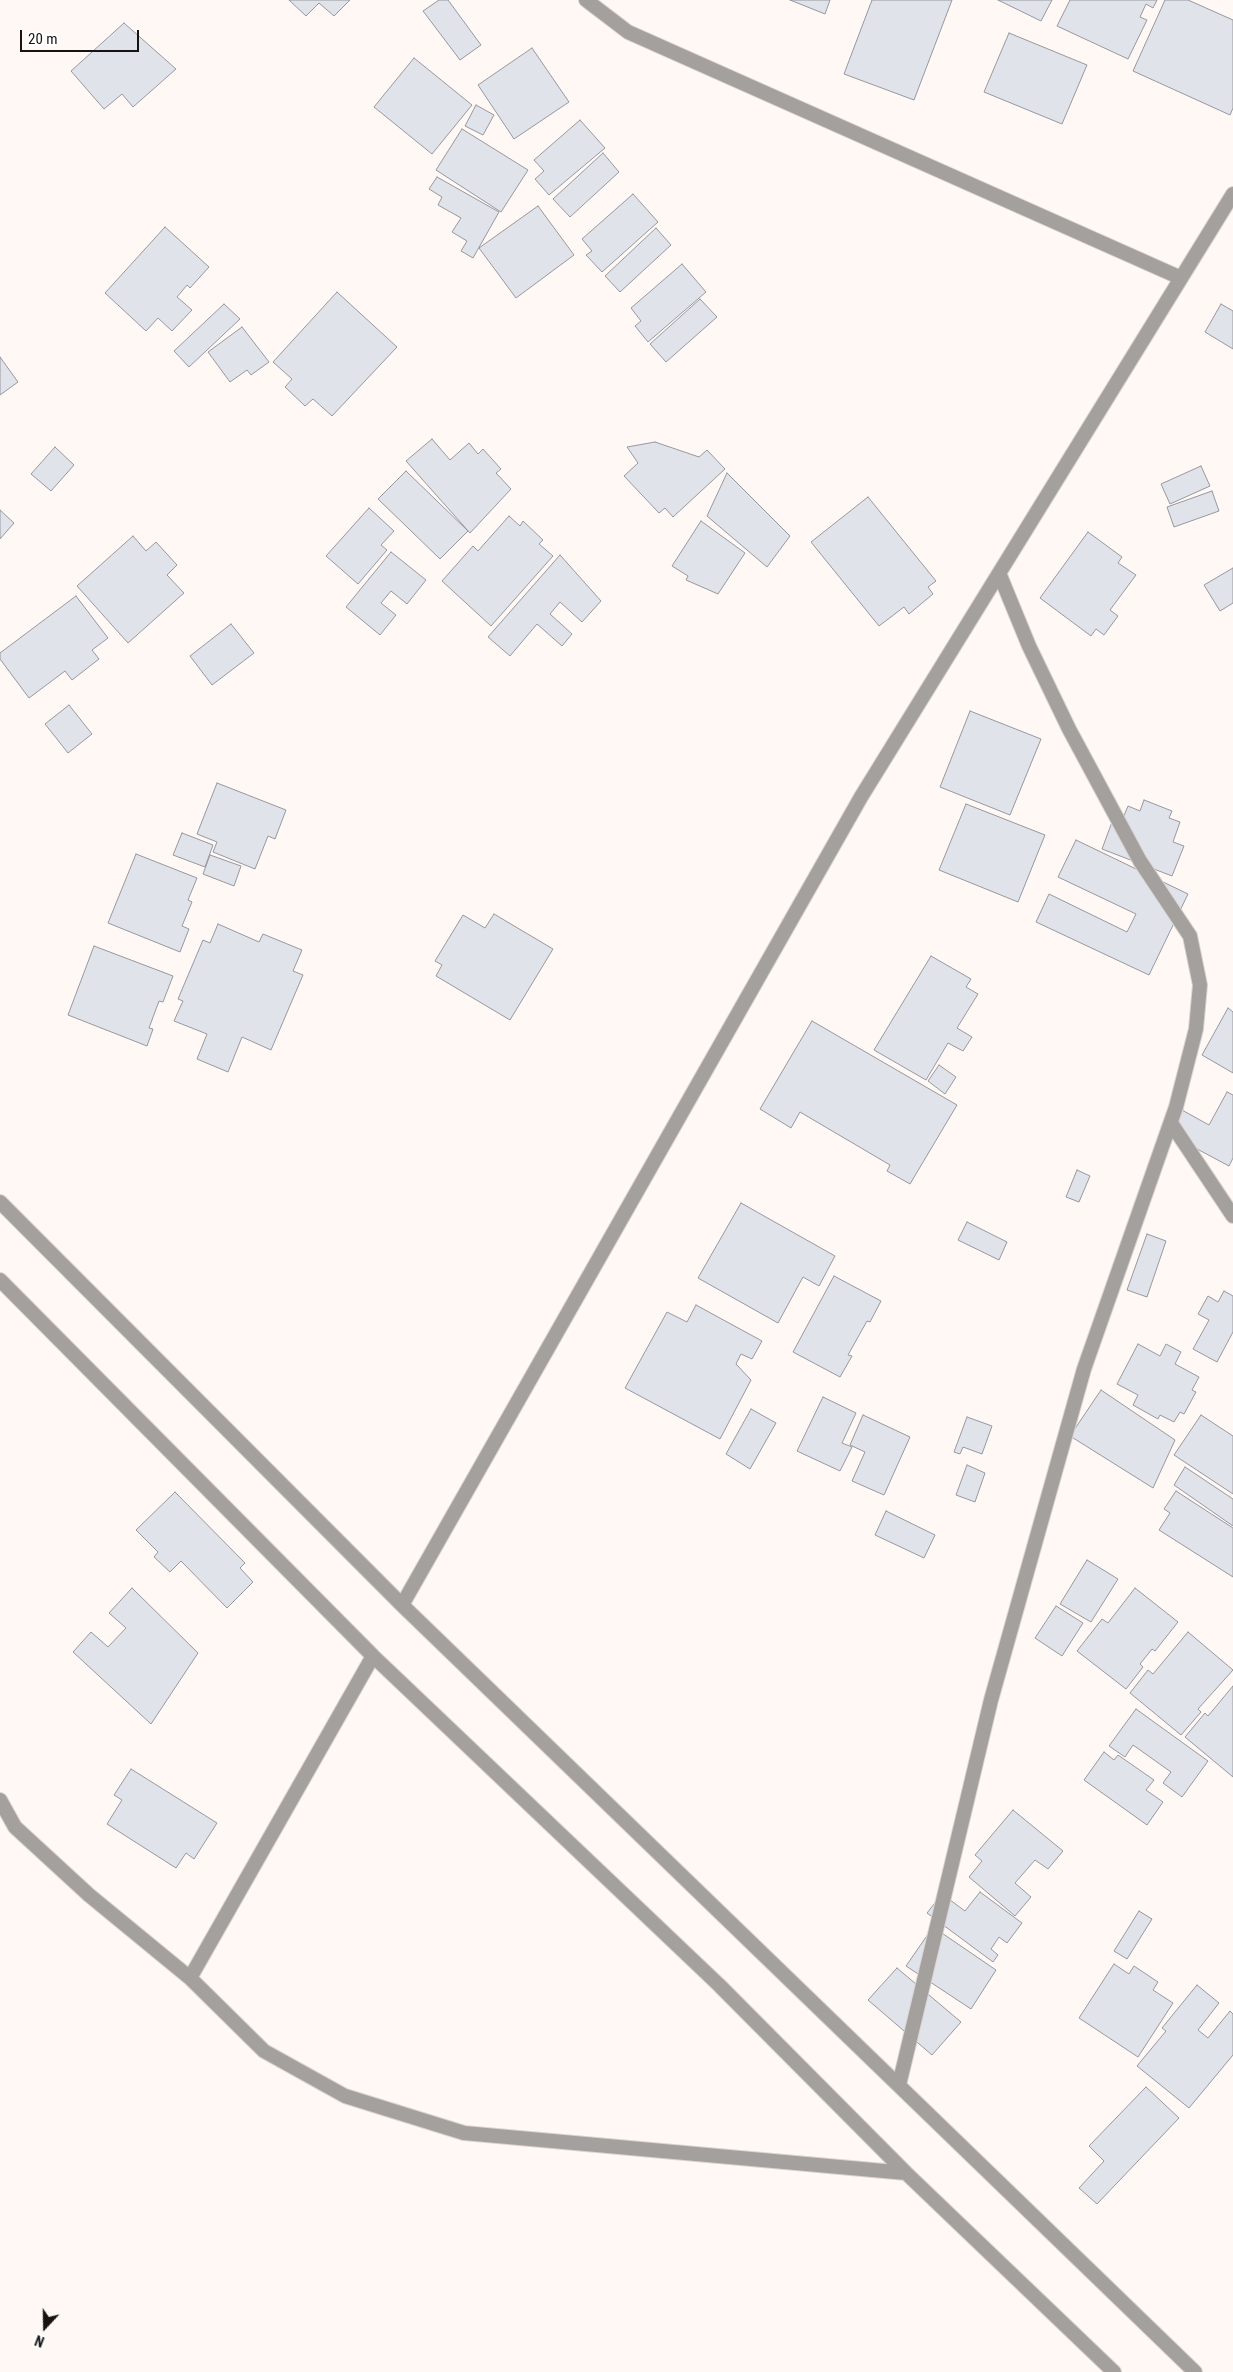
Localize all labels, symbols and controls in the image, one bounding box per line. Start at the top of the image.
scale bar [22,20,141,52]
text: 20 m [28,30,58,48]
north arrow [20,2302,70,2352]
text: N [33,2332,47,2350]

